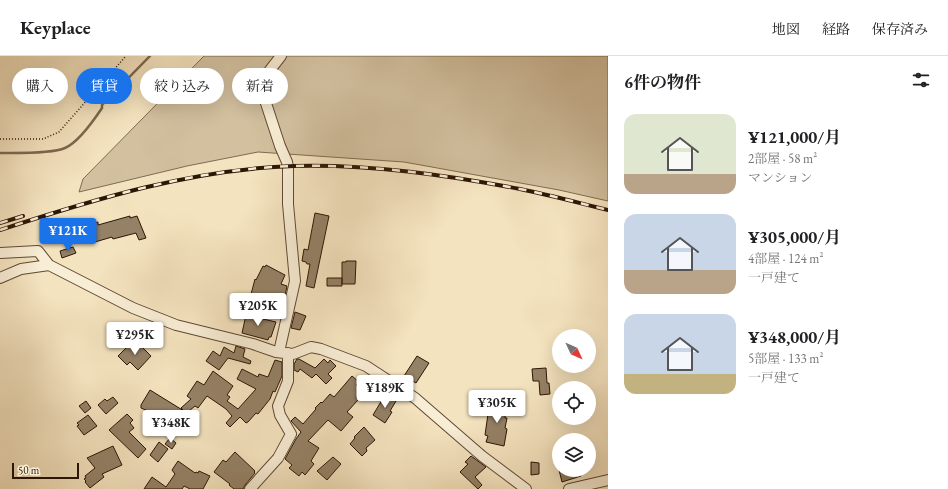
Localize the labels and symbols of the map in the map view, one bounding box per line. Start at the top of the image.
pin: ¥121K [40,218,96,252]
pin: ¥205K [230,293,286,327]
pin: ¥295K [107,322,163,356]
north arrow [552,329,596,373]
pin: ¥189K [357,375,413,409]
pin: ¥305K [469,390,525,424]
pin: ¥348K [143,410,199,444]
scale bar [12,461,79,480]

